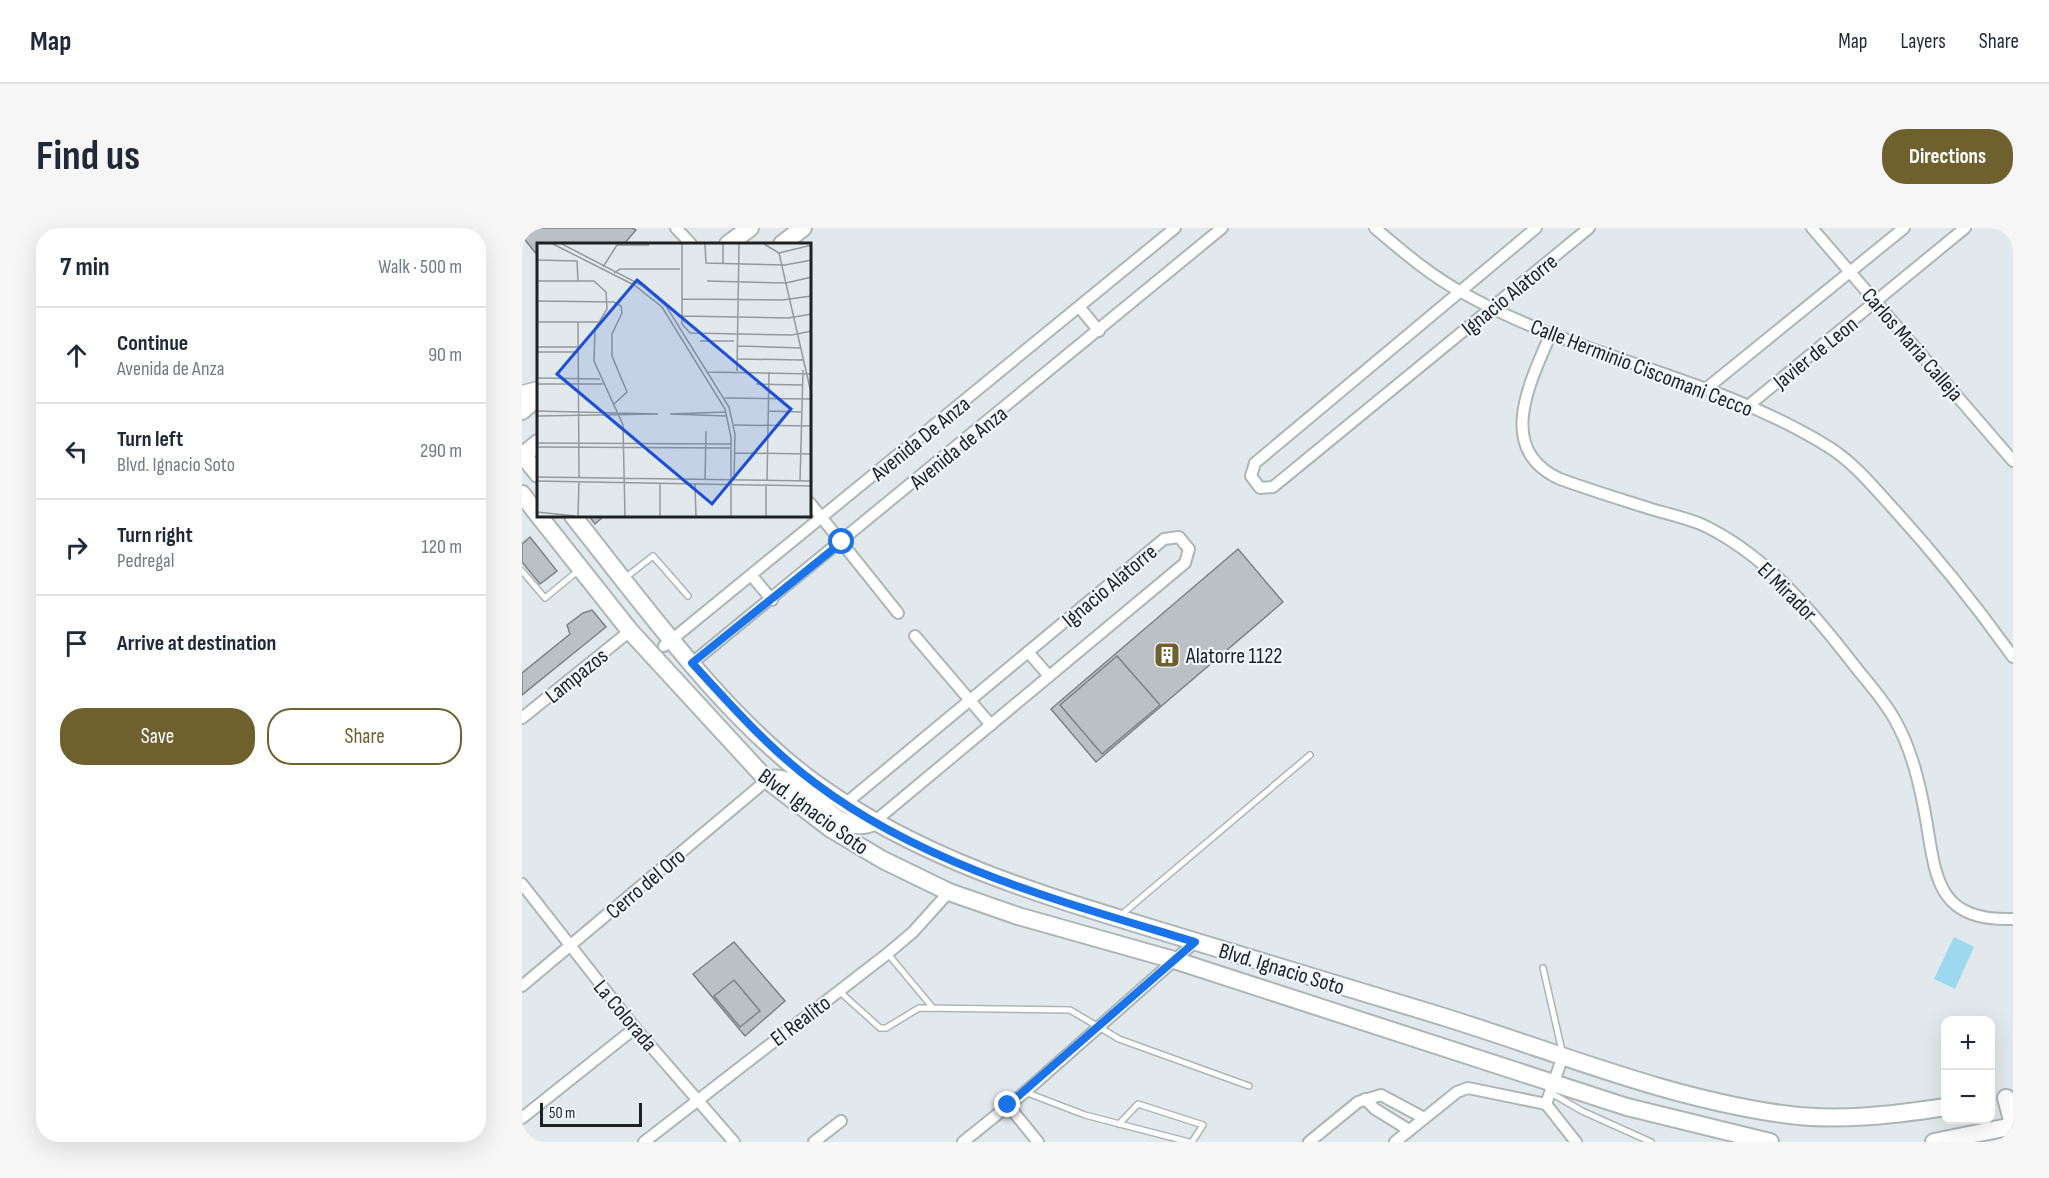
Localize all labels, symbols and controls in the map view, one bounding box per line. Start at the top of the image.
text: Map [30,25,71,58]
text: Map [1838,29,1867,54]
text: Layers [1900,29,1946,54]
text: Share [1979,29,2019,54]
button: Directions [1882,129,2013,184]
text: Find us [36,131,140,182]
inset map [537,243,812,518]
street label: Ignacio Alatorre [1456,248,1563,342]
text: 7 min [60,252,109,283]
text: Walk · 500 m [378,255,462,279]
street label: Carlos Maria Calleja [1855,283,1969,407]
street label: Javier de Leon [1767,311,1864,396]
street label: Calle Herminio Ciscomani Cecco [1526,314,1756,423]
text: Continue [117,330,188,357]
icon: ahead [60,339,93,372]
text: 90 m [428,343,462,367]
text: Avenida de Anza [117,357,224,381]
street label: Avenida De Anza [865,391,976,488]
street label: Avenida de Anza [904,401,1013,496]
text: Turn left [117,426,183,453]
icon: left [60,435,93,468]
text: 290 m [420,439,462,463]
text: Blvd. Ignacio Soto [117,453,235,477]
text: Turn right [117,522,193,549]
route start [828,528,854,554]
icon: right [60,531,93,564]
text: 120 m [422,535,462,559]
street label: Ignacio Alatorre [1057,539,1163,634]
text: Pedregal [117,549,174,573]
street label: El Mirador [1752,557,1822,627]
icon: arrive [60,627,93,660]
text: Arrive at destination [117,630,276,657]
building icon: Alatorre 1122 [1152,640,1182,670]
street label: Lampazos [540,643,614,710]
place label: Alatorre 1122 [1185,643,1282,670]
button: Save [60,708,255,765]
button: Share [267,708,462,765]
street label: Blvd. Ignacio Soto [753,763,874,861]
street label: Cerro del Oro [601,843,691,925]
street label: Blvd. Ignacio Soto [1216,938,1348,1001]
street label: La Colorada [587,975,663,1057]
street label: El Realito [766,990,836,1052]
map controls [1941,1016,1995,1124]
button: + [1941,1016,1995,1070]
button: − [1941,1070,1995,1124]
route end [994,1091,1020,1117]
scale bar [540,1100,642,1128]
text: 50 m [549,1104,575,1123]

